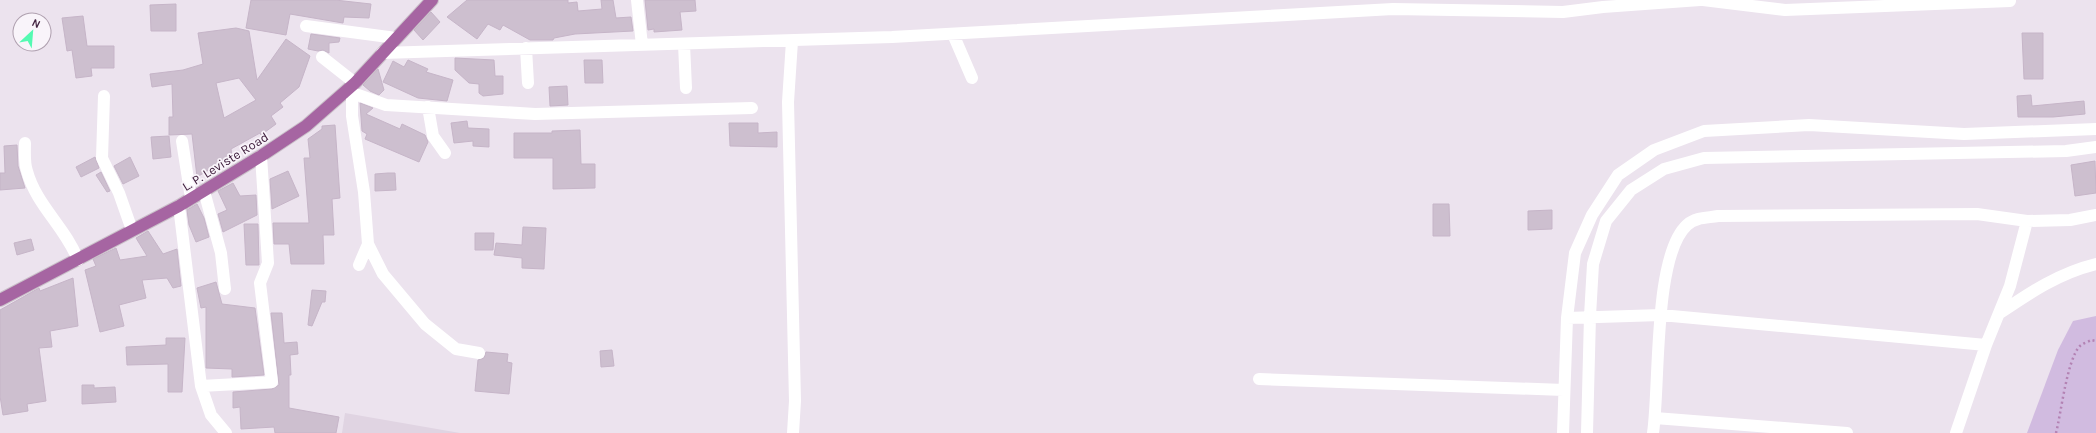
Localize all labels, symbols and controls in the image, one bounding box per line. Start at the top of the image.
north arrow [12,12,52,52]
text: N [30,16,43,31]
street label: L. P. Leviste Road [179,129,271,194]

